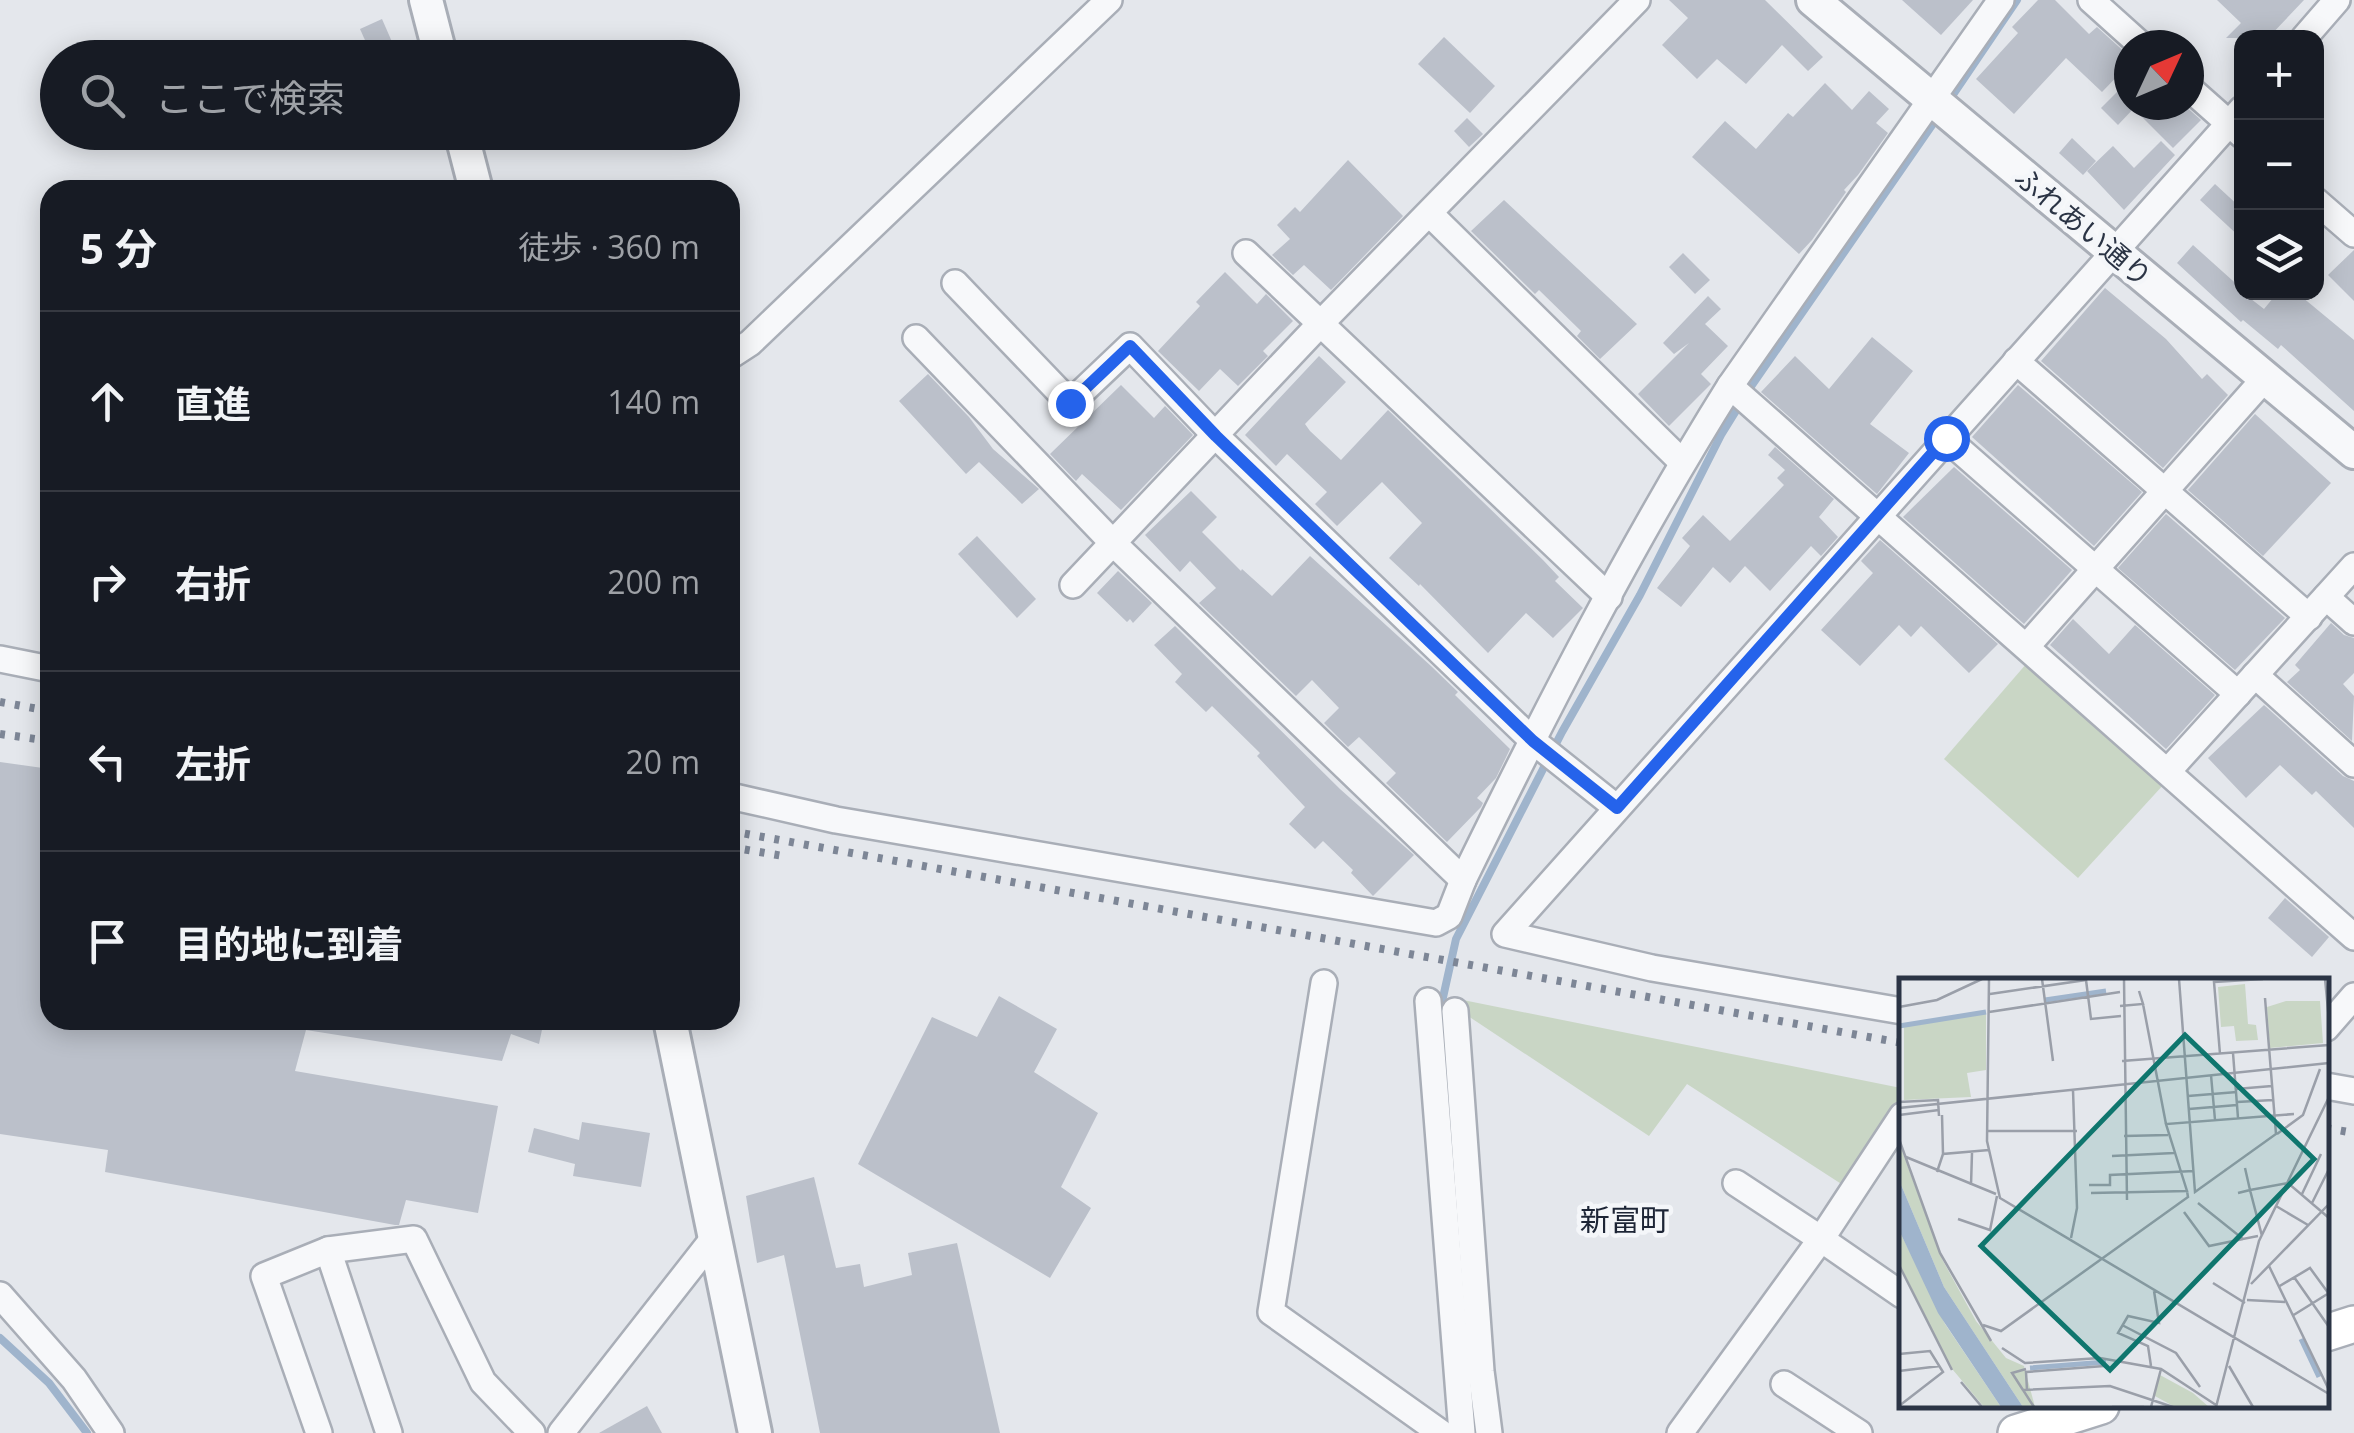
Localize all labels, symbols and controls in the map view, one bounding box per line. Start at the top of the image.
north arrow [2114,30,2204,120]
map controls [2234,30,2324,300]
button: + [2234,30,2324,120]
search box [40,40,740,150]
icon: search [75,68,130,123]
text: ここで検索 [155,71,345,123]
button: − [2234,120,2324,210]
street label: ふれあい通り [2007,157,2161,295]
button: layers [2234,210,2324,300]
text: 5 分 [80,219,157,276]
text: 徒歩 · 360 m [518,225,700,268]
icon: ahead [80,374,135,429]
text: 直進 [175,377,251,429]
text: 140 m [607,380,700,423]
route end [1048,381,1094,427]
route start [1924,416,1970,462]
icon: right [80,554,135,609]
text: 右折 [175,557,251,609]
text: 200 m [607,560,700,603]
icon: left [80,734,135,789]
text: 左折 [175,737,251,789]
text: 20 m [625,740,700,783]
icon: arrive [80,914,135,969]
text: 目的地に到着 [175,917,403,969]
inset map [1899,978,2329,1408]
district label: 新富町 [1580,1199,1670,1240]

